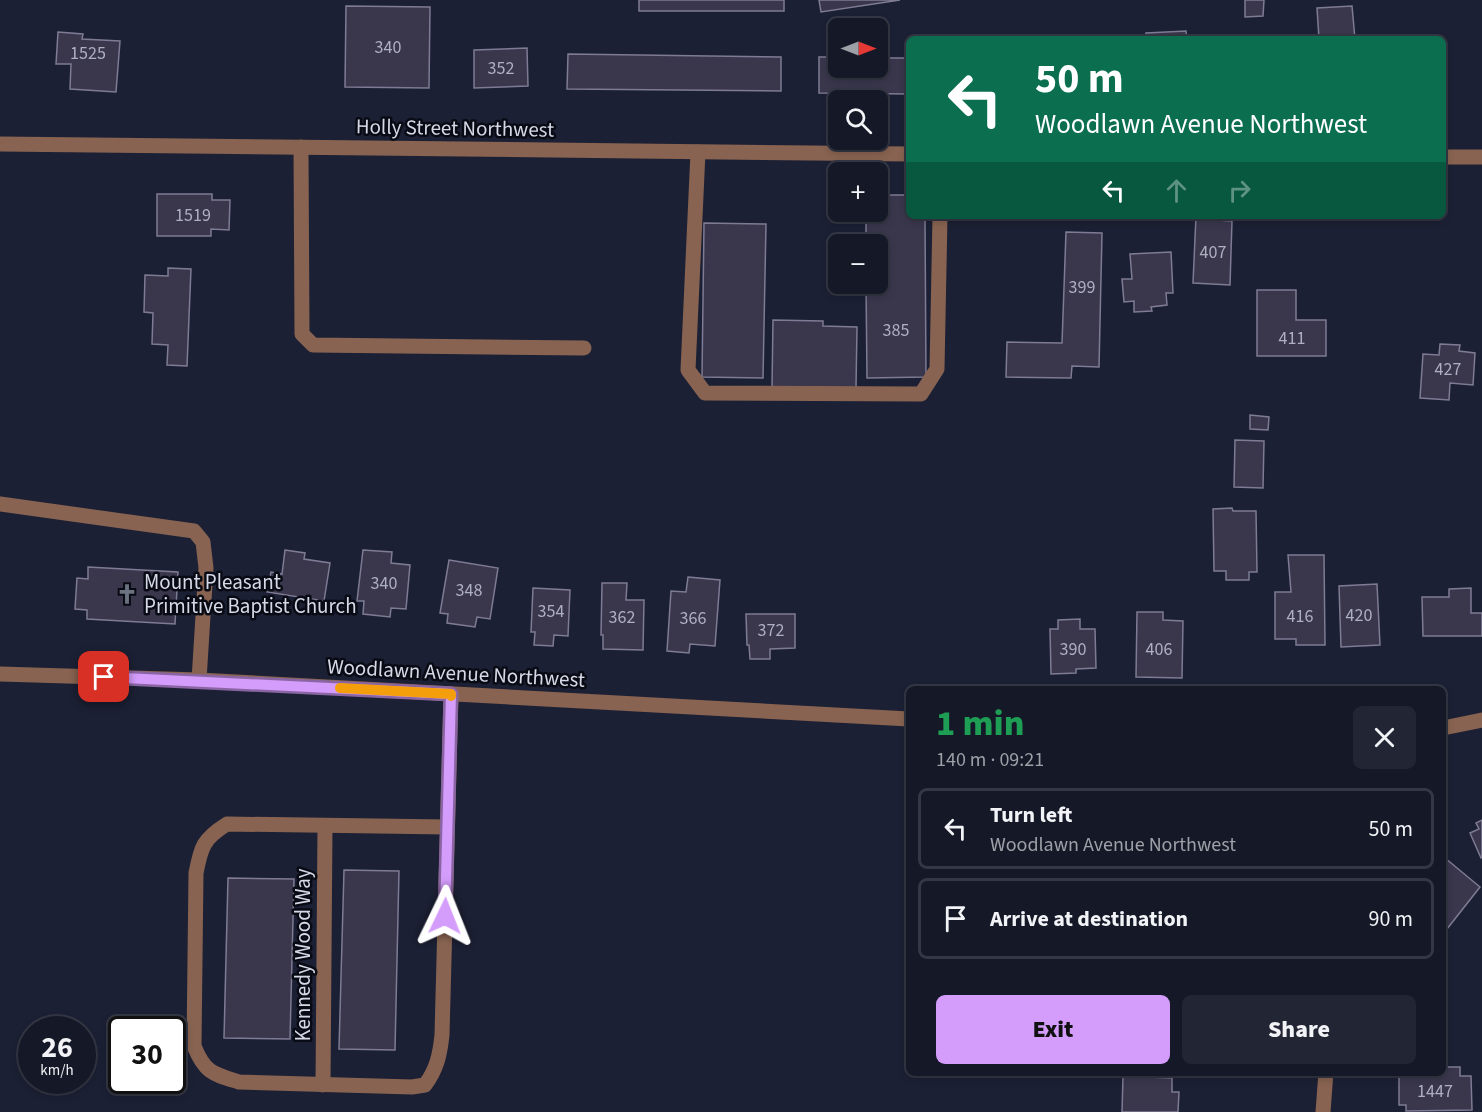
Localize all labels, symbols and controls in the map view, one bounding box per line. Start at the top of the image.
north arrow [828,18,888,78]
map controls [828,18,888,294]
house number: 340 [375,35,401,60]
house number: 1525 [70,41,106,66]
text: 50 m [1035,49,1124,109]
house number: 352 [488,56,514,81]
icon: left [936,60,1014,138]
button: search [828,90,888,150]
text: Woodlawn Avenue Northwest [1035,105,1367,144]
street label: Holly Street Northwest [356,111,554,145]
button: + [828,162,888,222]
icon: left [1097,174,1130,207]
icon: ahead [1160,174,1193,207]
icon: right [1223,174,1256,207]
house number: 1519 [175,203,211,228]
button: − [828,234,888,294]
house number: 407 [1200,240,1226,265]
house number: 399 [1069,275,1095,300]
house number: 385 [883,318,909,343]
house number: 411 [1279,326,1305,351]
house number: 427 [1435,357,1461,382]
place label: Mount Pleasant Primitive Baptist Church [144,567,357,621]
house number: 340 [371,571,397,596]
house number: 348 [456,578,482,603]
church icon: Mount Pleasant Primitive Baptist Church [115,582,139,606]
house number: 354 [538,599,564,624]
house number: 420 [1346,603,1372,628]
house number: 416 [1287,604,1313,629]
house number: 362 [609,605,635,630]
house number: 366 [680,606,706,631]
house number: 372 [758,618,784,643]
house number: 390 [1060,637,1086,662]
house number: 406 [1146,637,1172,662]
pin [78,651,129,702]
street label: Woodlawn Avenue Northwest [326,651,586,695]
icon: arrive [87,660,120,693]
text: 1 min [936,698,1024,749]
button: close [1353,706,1416,769]
text: 140 m · 09:21 [936,746,1044,774]
text: Turn left [990,799,1072,831]
icon: left [939,812,972,845]
text: 50 m [1368,813,1413,845]
text: Woodlawn Avenue Northwest [990,831,1236,859]
street label: Kennedy Wood Way [288,868,318,1042]
position arrow [413,884,477,948]
icon: arrive [939,902,972,935]
text: Arrive at destination [990,903,1188,935]
text: 90 m [1368,903,1413,935]
button: Exit [936,995,1170,1064]
button: Share [1182,995,1416,1064]
speed limit sign: 30 [108,1016,186,1094]
text: 26 [41,1026,73,1069]
text: km/h [40,1060,74,1081]
house number: 1447 [1417,1079,1453,1104]

